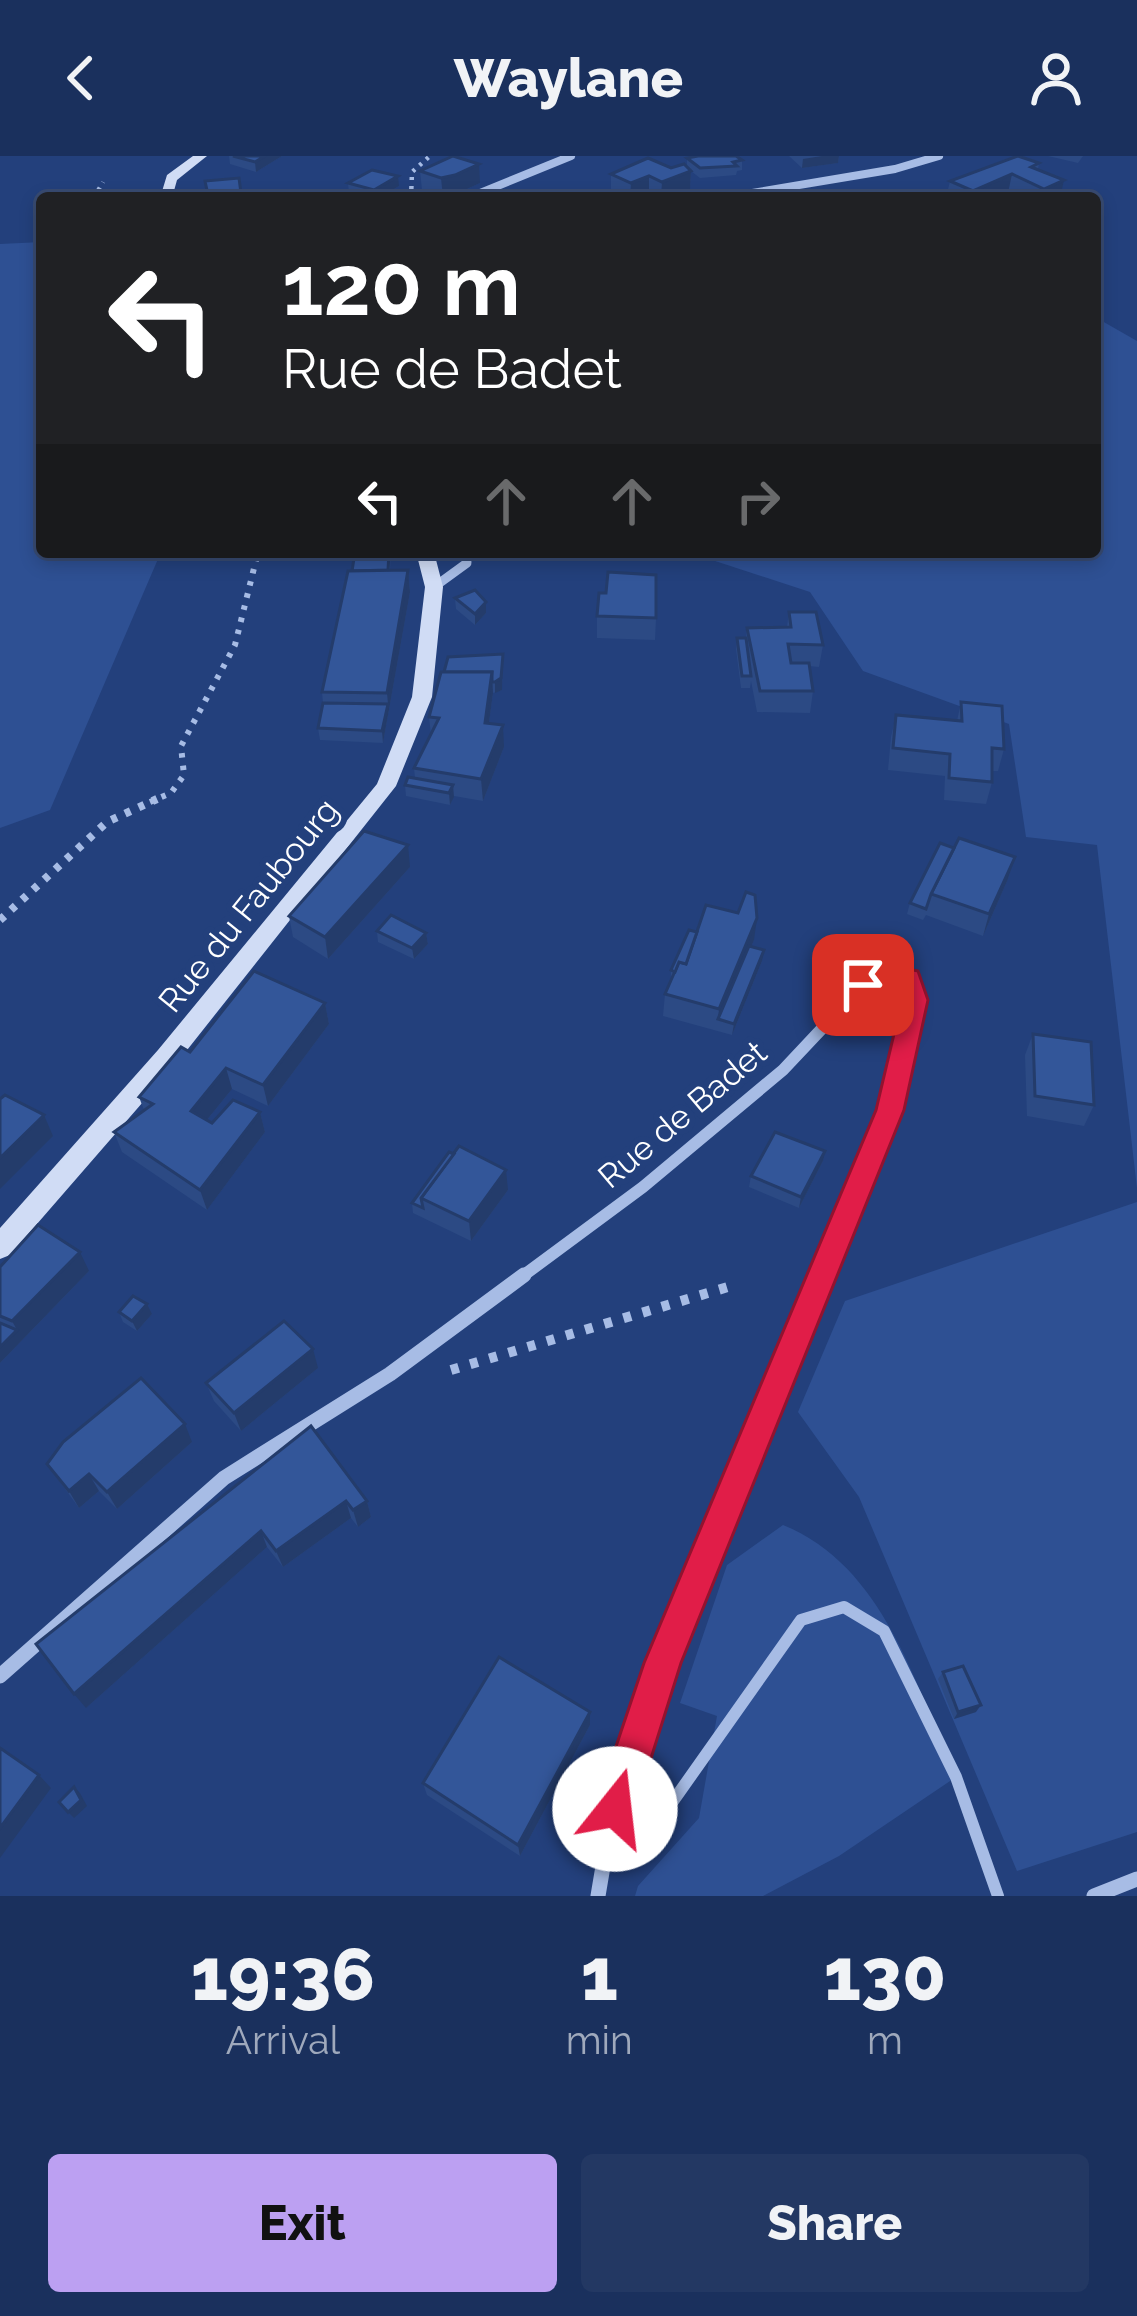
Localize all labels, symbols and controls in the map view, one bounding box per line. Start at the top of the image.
icon: back [48,45,114,111]
icon: person [1023,45,1089,111]
text: Waylane [454,46,683,110]
text: 120 m [282,236,521,335]
icon: left [84,240,240,396]
text: Rue de Badet [282,337,622,401]
icon: left [347,468,413,534]
icon: ahead [473,468,539,534]
icon: ahead [599,468,665,534]
icon: right [725,468,791,534]
street label: Rue du Faubourg [150,791,346,1020]
pin [812,934,914,1036]
icon: arrive [830,952,896,1018]
street label: Rue de Badet [590,1033,774,1196]
position arrow [552,1746,678,1872]
text: 19:36 [191,1932,375,2017]
text: 1 [581,1932,618,2017]
text: 130 [824,1932,946,2017]
text: Arrival [226,2017,340,2063]
text: min [566,2017,633,2063]
text: m [867,2017,903,2063]
button: Exit [48,2154,557,2292]
button: Share [581,2154,1089,2292]

